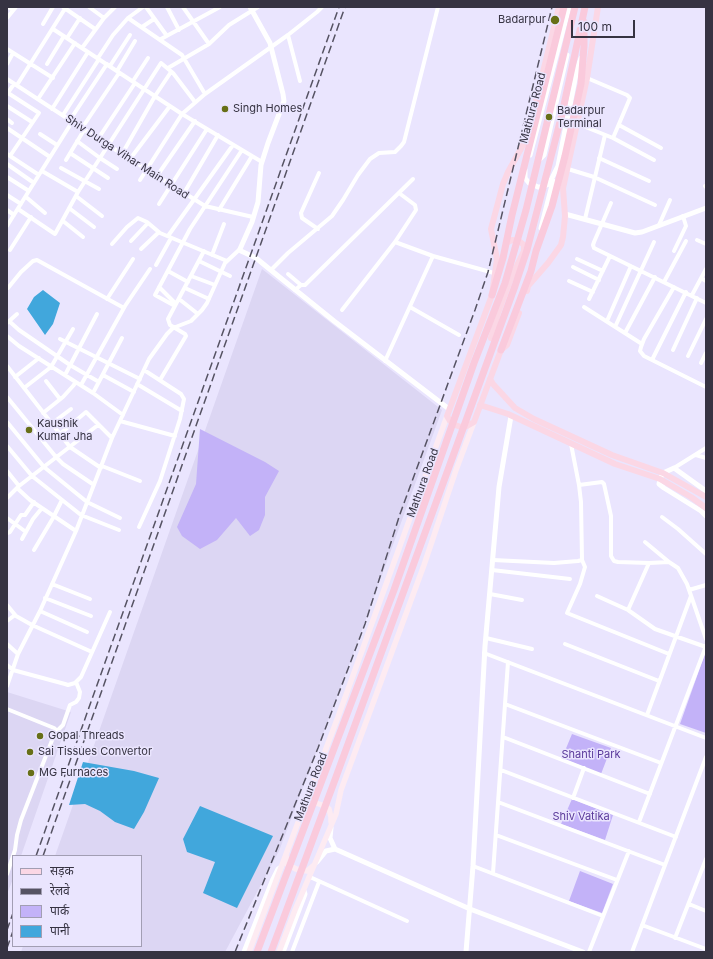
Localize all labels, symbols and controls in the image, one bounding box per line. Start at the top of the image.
scale bar [573,12,637,38]
place label: Badarpur [498,13,546,27]
marker: Badarpur [549,14,561,26]
text: 100 m [578,19,612,34]
street label: Mathura Road [517,71,549,145]
place label: Singh Homes [233,102,302,116]
marker: Singh Homes [220,104,230,114]
place label: Badarpur Terminal [557,104,605,130]
street label: Shiv Durga Vihar Main Road [63,112,191,202]
marker: Badarpur Terminal [544,112,554,122]
place label: Kaushik Kumar Jha [37,417,93,443]
marker: Kaushik Kumar Jha [24,425,34,435]
street label: Mathura Road [404,447,442,519]
place label: Gopal Threads [48,729,124,743]
marker: Gopal Threads [35,731,45,741]
place label: Sai Tissues Convertor [38,745,152,759]
marker: Sai Tissues Convertor [25,747,35,757]
park label: Shanti Park [561,748,621,762]
street label: Mathura Road [292,751,330,823]
place label: MG Furnaces [39,766,108,780]
marker: MG Furnaces [26,768,36,778]
park label: Shiv Vatika [552,810,610,824]
legend [12,855,142,947]
text: सड़क [50,863,74,878]
text: रेलवे [50,883,70,898]
text: पार्क [50,903,69,918]
text: पानी [50,923,70,938]

